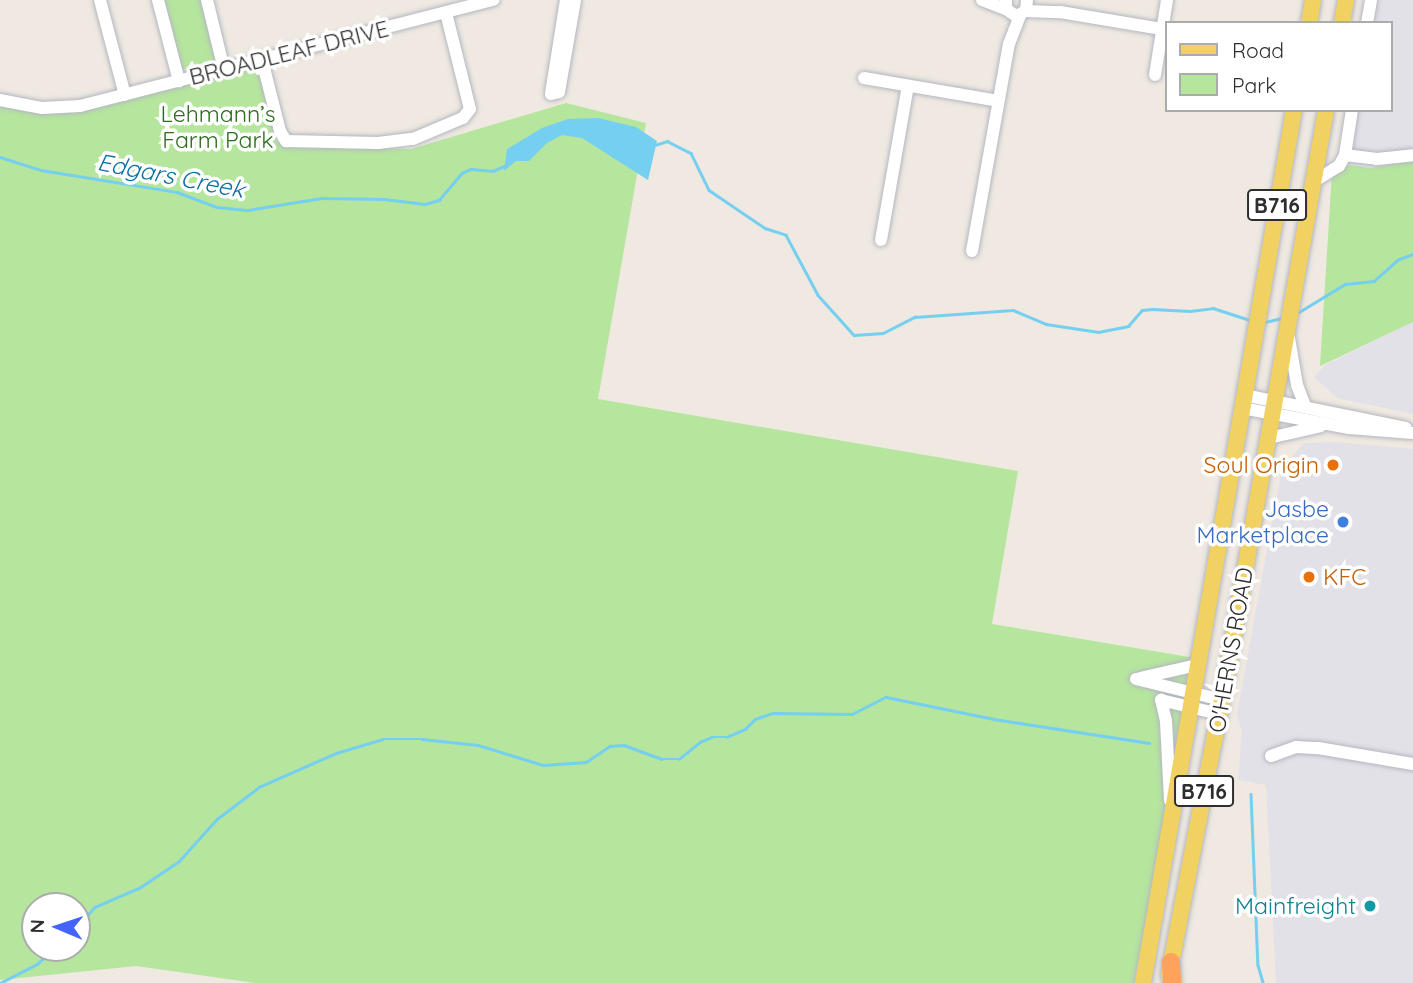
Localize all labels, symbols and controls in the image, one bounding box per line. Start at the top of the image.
street label: BROADLEAF DRIVE [186,15,392,91]
legend [1164,21,1392,112]
text: Road [1232,37,1284,63]
text: Park [1232,72,1276,98]
park label: Lehmann’s Farm Park [160,100,276,154]
water label: Edgars Creek [95,148,247,204]
road number: B716 [1246,188,1308,222]
place label: Soul Origin [1204,451,1319,479]
marker: Soul Origin [1325,457,1341,473]
place label: Jasbe Marketplace [1197,495,1329,549]
marker: Jasbe Marketplace [1335,514,1351,530]
place label: KFC [1323,563,1366,591]
street label: O'HERNS ROAD [1203,565,1259,735]
marker: KFC [1301,569,1317,585]
road number: B716 [1172,774,1236,808]
north arrow [21,892,91,962]
place label: Mainfreight [1235,892,1356,920]
marker: Mainfreight [1362,898,1378,914]
text: N [25,919,49,934]

